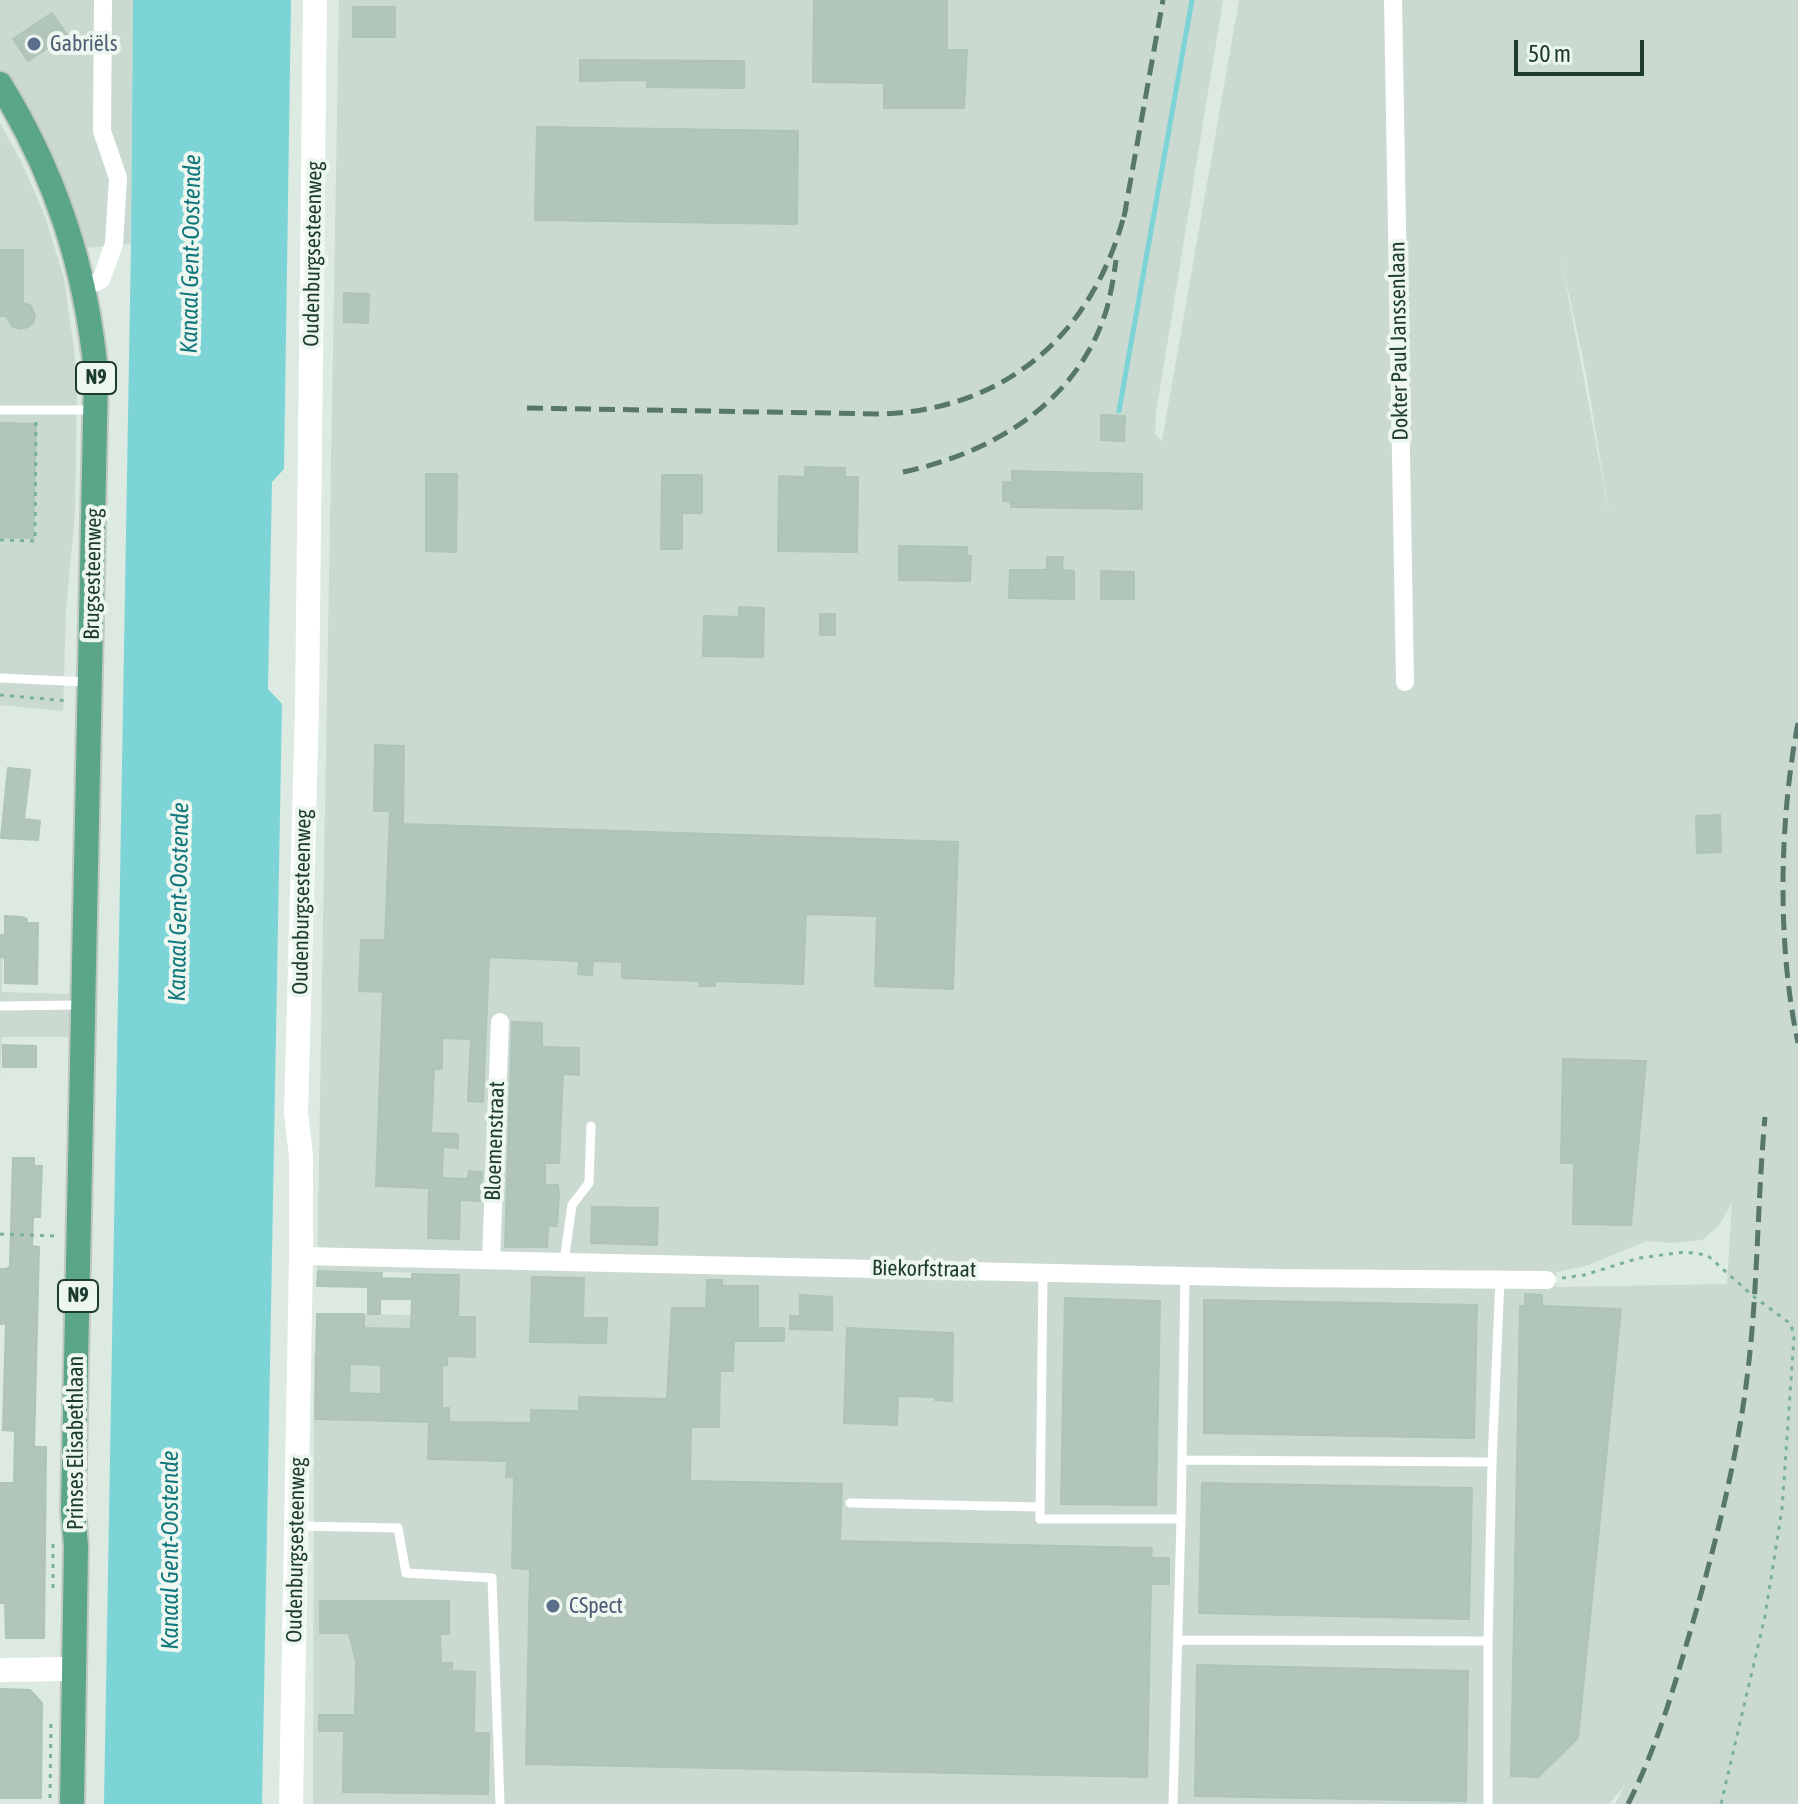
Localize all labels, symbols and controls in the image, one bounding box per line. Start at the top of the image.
scale bar [1518,24,1648,74]
place label: Gabriëls [50,31,117,57]
marker: Gabriëls [25,35,43,53]
text: 50 m [1528,40,1571,67]
water label: Kanaal Gent-Oostende [175,154,207,354]
street label: Oudenburgsesteenweg [298,161,328,347]
street label: Dokter Paul Janssenlaan [1384,241,1414,441]
road number: N9 [76,362,116,394]
street label: Brugsesteenweg [79,508,107,640]
water label: Kanaal Gent-Oostende [163,802,195,1002]
street label: Oudenburgsesteenweg [287,809,317,995]
street label: Bloemenstraat [480,1081,510,1201]
street label: Biekorfstraat [872,1255,976,1283]
road number: N9 [58,1280,98,1312]
street label: Prinses Elisabethlaan [63,1356,89,1530]
water label: Kanaal Gent-Oostende [156,1450,184,1650]
street label: Oudenburgsesteenweg [281,1457,311,1643]
place label: CSpect [569,1593,623,1619]
marker: CSpect [544,1597,562,1615]

